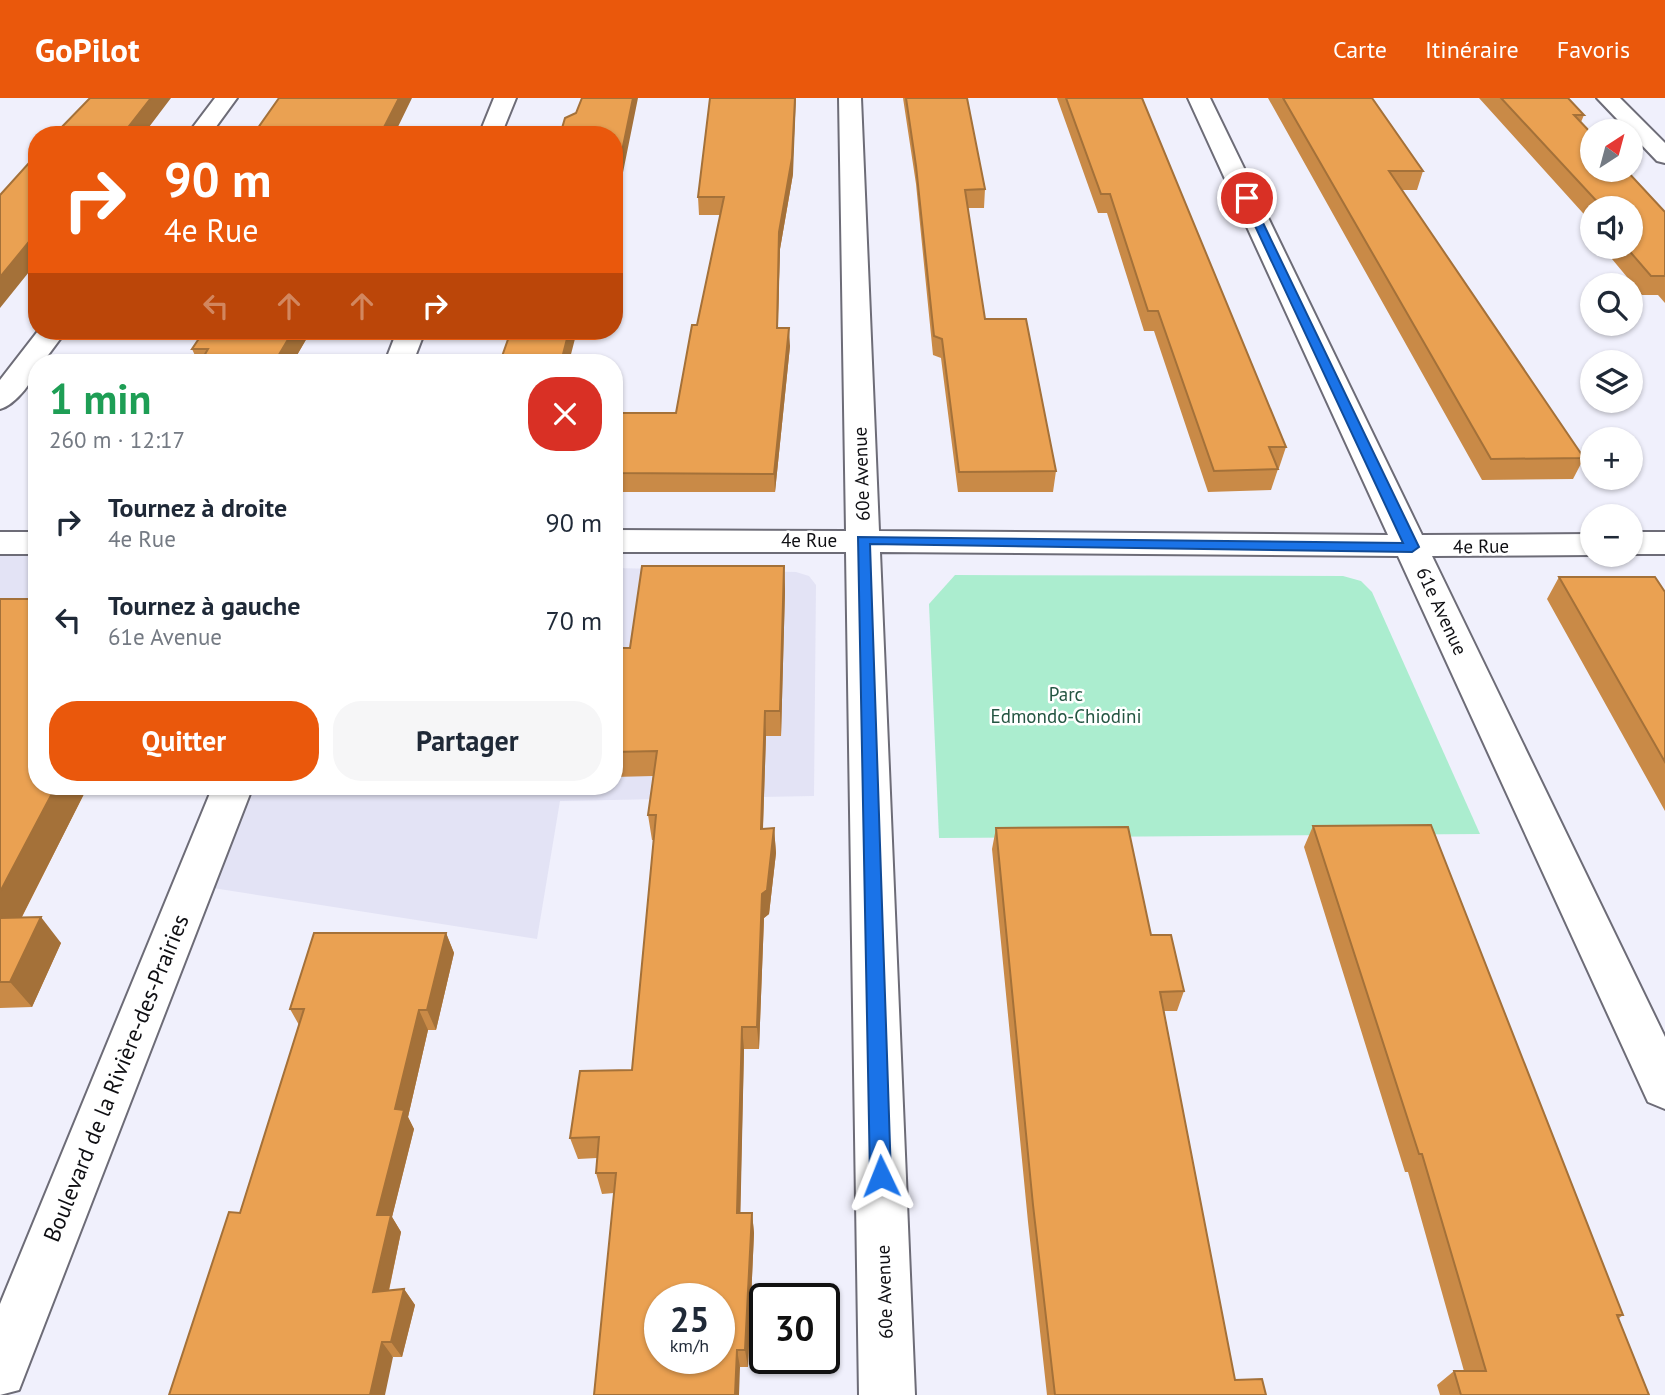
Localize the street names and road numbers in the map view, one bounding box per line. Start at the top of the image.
street label: 60e Avenue [847,427,875,521]
street label: 4e Rue [781,528,837,552]
street label: 4e Rue [1453,534,1509,558]
street label: 61e Avenue [1411,563,1473,659]
street label: Boulevard de la Rivière-des-Prairies [36,910,195,1246]
street label: 60e Avenue [870,1245,898,1339]

